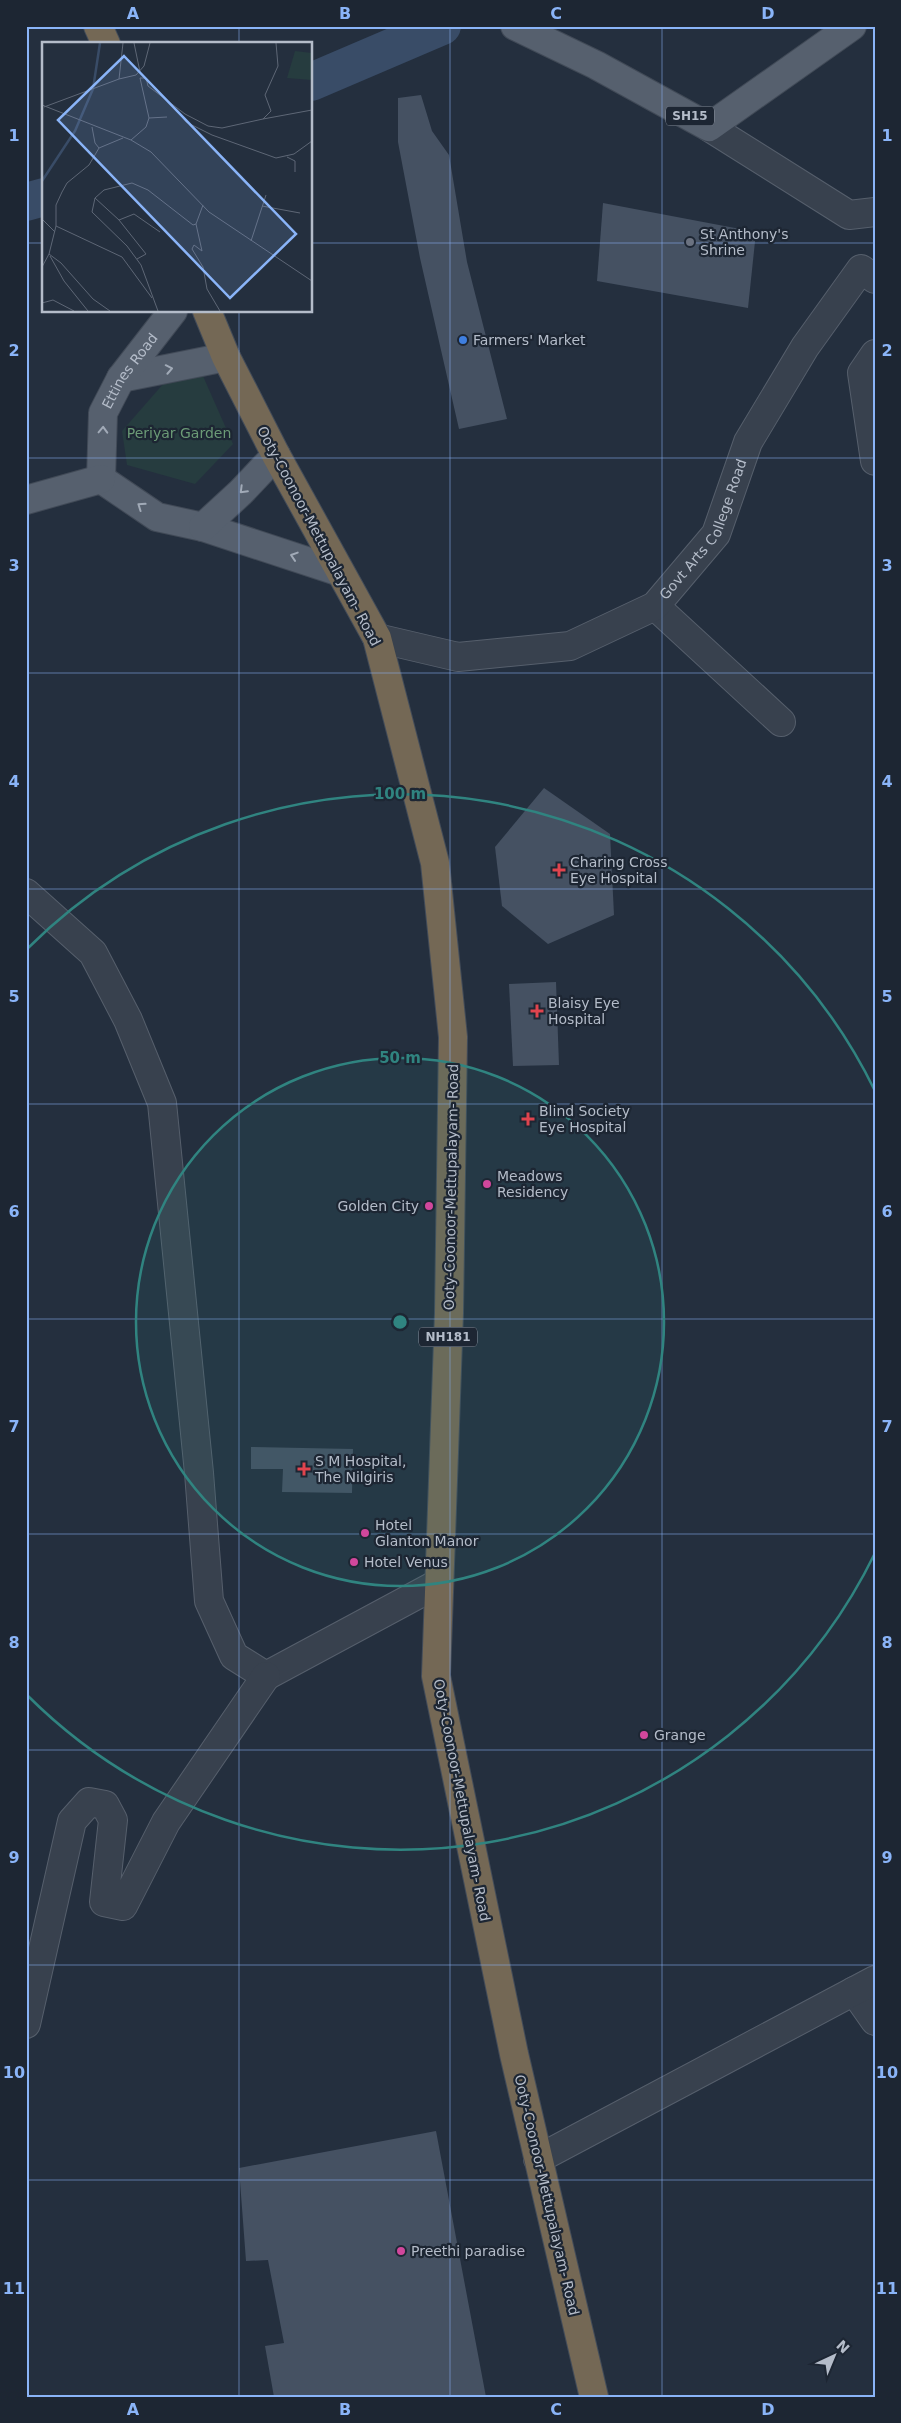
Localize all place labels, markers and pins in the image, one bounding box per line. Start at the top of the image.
place label: St Anthony's Shrine [700,226,789,258]
marker: St Anthony's Shrine [684,236,696,248]
place label: Farmers' Market [473,332,586,348]
marker: Farmers' Market [457,334,469,346]
place label: Charing Cross Eye Hospital [570,854,667,886]
marker: Charing Cross Eye Hospital [552,863,566,877]
place label: Blaisy Eye Hospital [548,995,620,1027]
marker: Blaisy Eye Hospital [530,1004,544,1018]
place label: Blind Society Eye Hospital [539,1103,630,1135]
marker: Blind Society Eye Hospital [521,1112,535,1126]
place label: Meadows Residency [497,1168,568,1200]
marker: Meadows Residency [481,1178,493,1190]
place label: Golden City [337,1198,419,1214]
marker: Golden City [423,1200,435,1212]
centre of rings [391,1313,409,1331]
place label: S M Hospital, The Nilgiris [314,1453,406,1485]
marker: S M Hospital, The Nilgiris [297,1462,311,1476]
place label: Hotel Glanton Manor [375,1517,479,1549]
marker: Hotel Glanton Manor [359,1527,371,1539]
place label: Hotel Venus [364,1554,448,1570]
marker: Hotel Venus [348,1556,360,1568]
place label: Grange [654,1727,706,1743]
marker: Grange [638,1729,650,1741]
place label: Preethi paradise [411,2243,525,2259]
marker: Preethi paradise [395,2245,407,2257]

